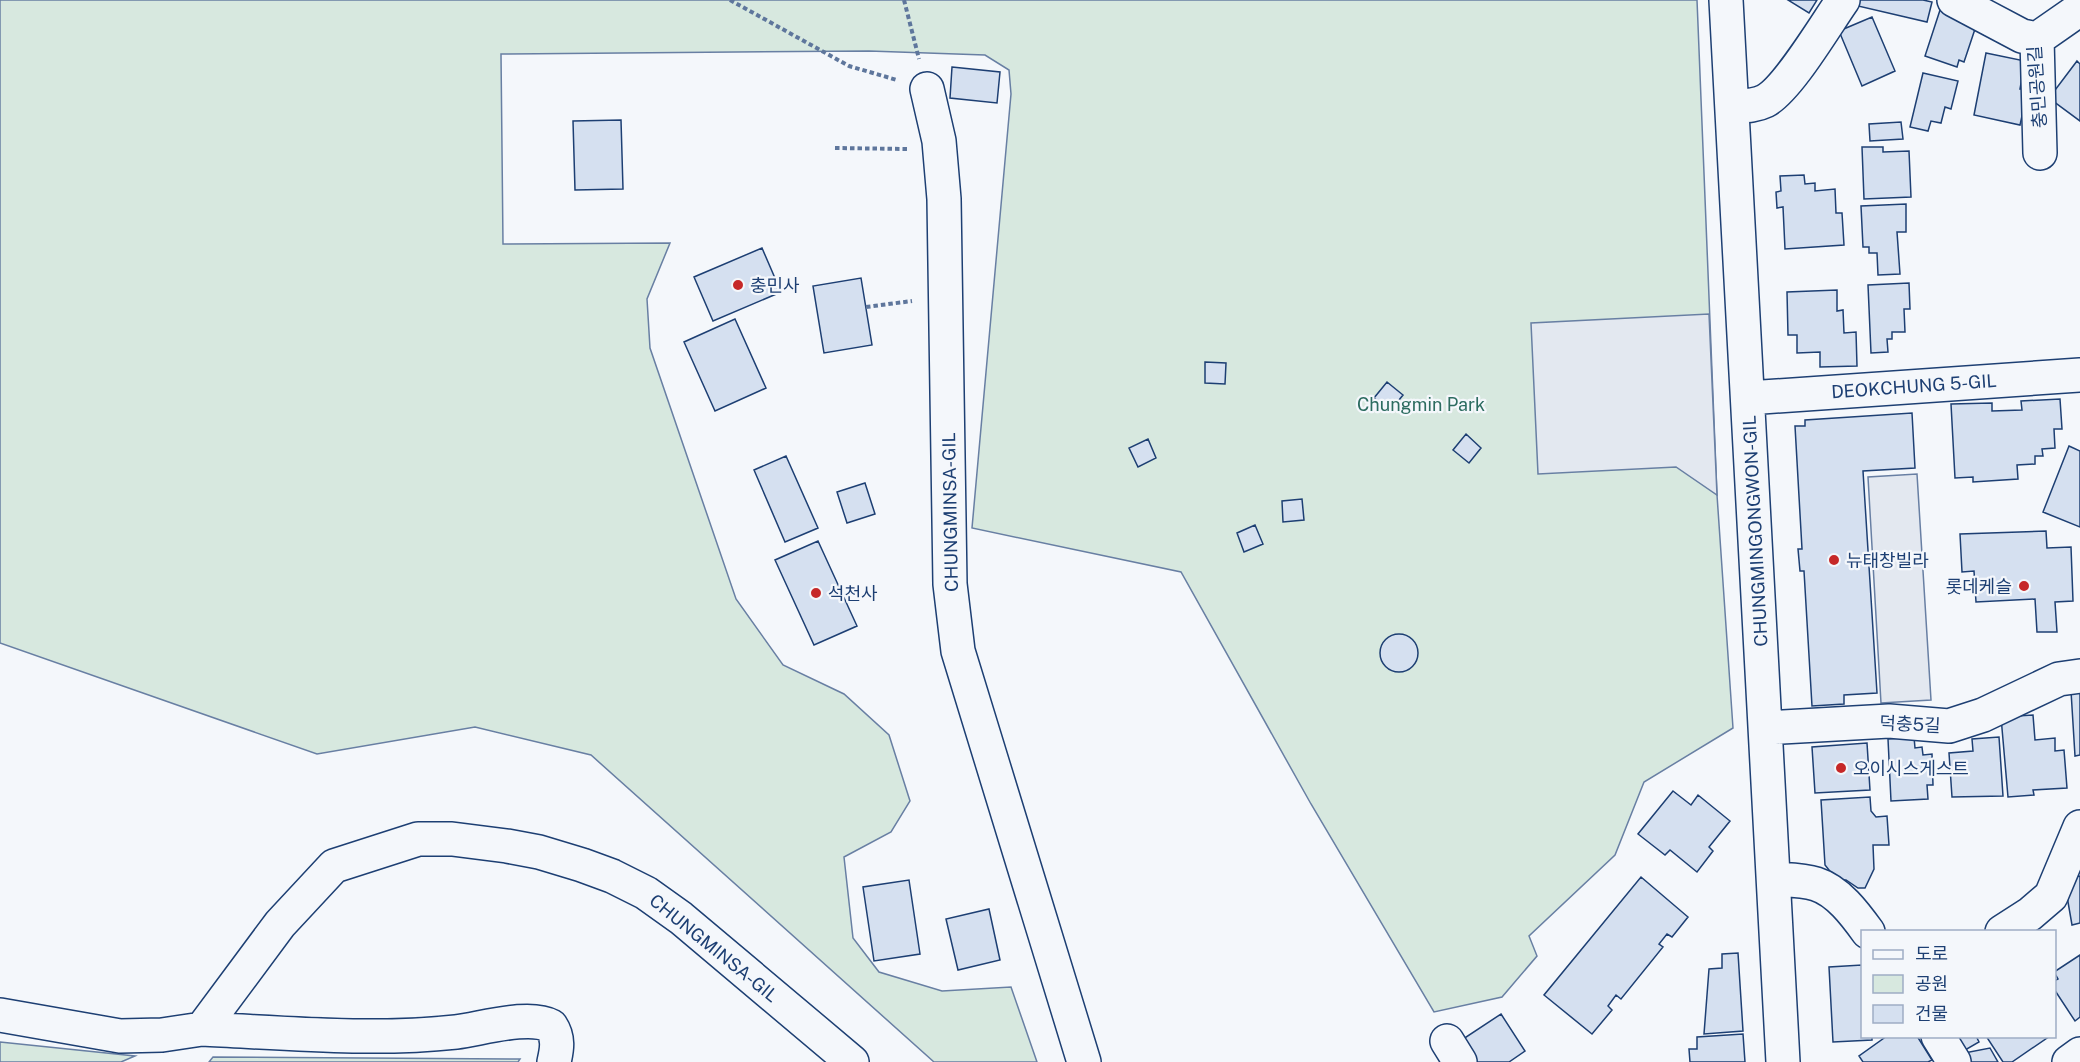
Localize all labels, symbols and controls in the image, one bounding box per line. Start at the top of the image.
street label: 충민공원길 [2024,45,2050,129]
place label: 충민사 [750,275,800,296]
marker: 충민사 [731,278,745,292]
street label: DEOKCHUNG 5-GIL [1830,370,1998,402]
park label: Chungmin Park [1357,394,1485,415]
street label: CHUNGMINGONGWON-GIL [1738,415,1772,647]
street label: CHUNGMINSA-GIL [938,432,962,592]
place label: 뉴태창빌라 [1846,550,1929,571]
marker: 뉴태창빌라 [1827,553,1841,567]
place label: 롯데케슬 [1946,576,2012,597]
marker: 롯데케슬 [2017,579,2031,593]
place label: 석천사 [828,583,878,604]
marker: 석천사 [809,586,823,600]
street label: 덕충5길 [1879,712,1941,736]
place label: 오이시스게스트 [1853,758,1969,779]
marker: 오이시스게스트 [1834,761,1848,775]
street label: CHUNGMINSA-GIL [645,890,783,1006]
legend [1861,930,2056,1038]
text: 도로 [1915,943,1948,964]
text: 공원 [1915,973,1948,994]
text: 건물 [1915,1003,1948,1024]

